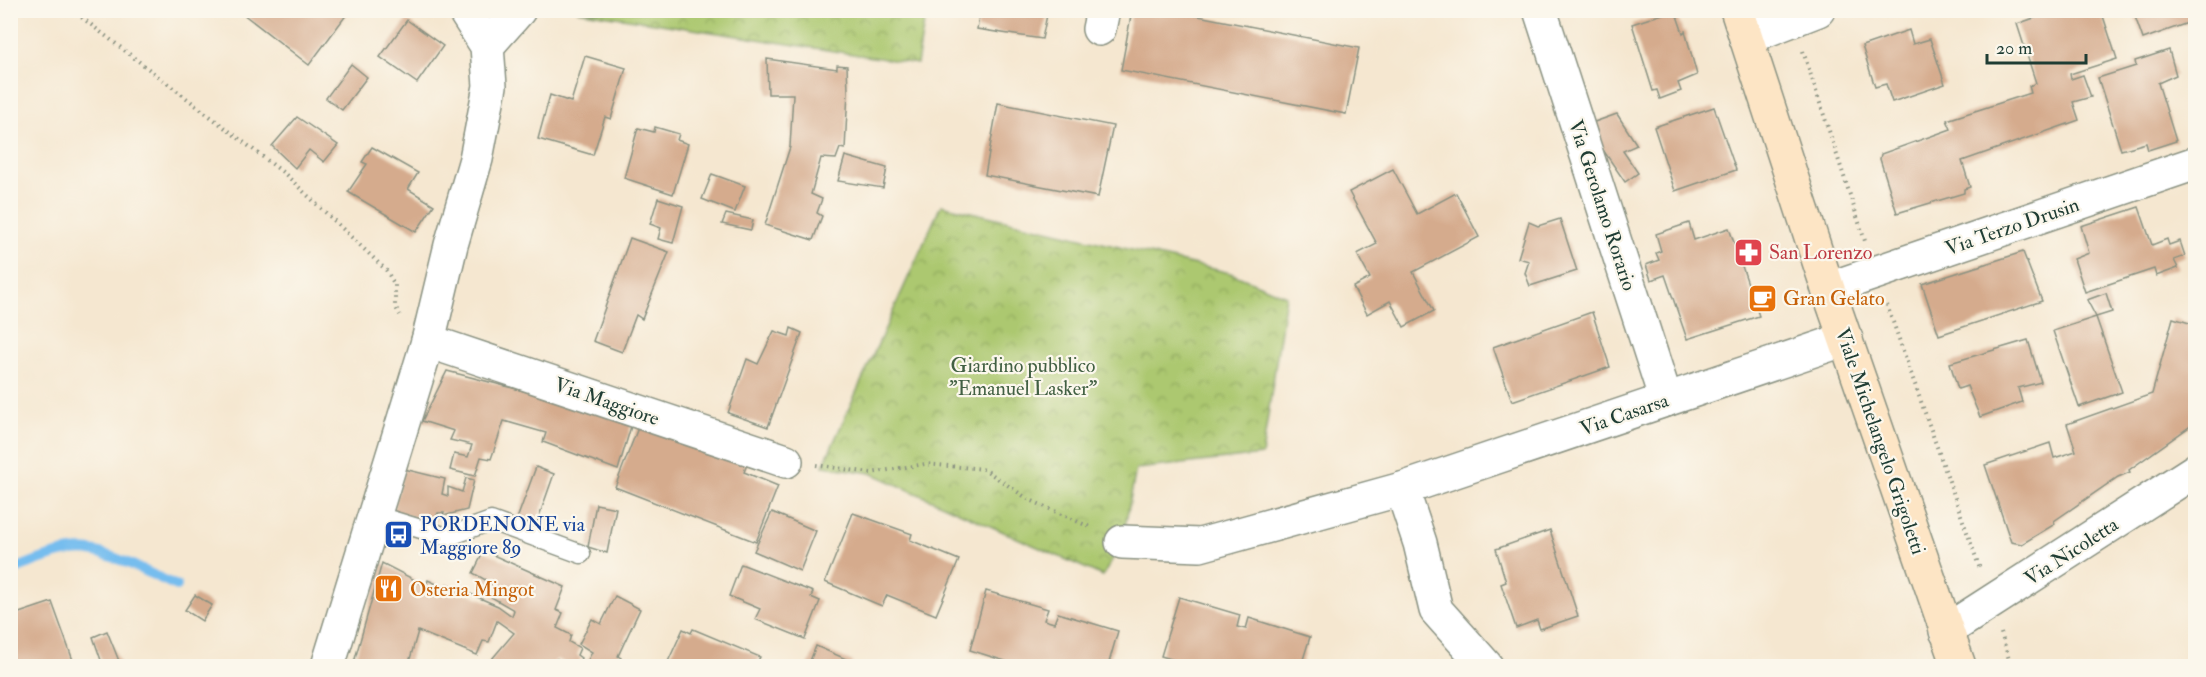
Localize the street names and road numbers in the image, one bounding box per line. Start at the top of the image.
street label: Via Gerolamo Rorario [1563,117,1642,294]
street label: Via Terzo Drusin [1942,192,2082,261]
street label: Viale Michelangelo Grigoletti [1830,325,1931,558]
street label: Via Maggiore [551,372,663,431]
street label: Via Casarsa [1576,387,1673,441]
street label: Via Nicoletta [2020,511,2124,591]

